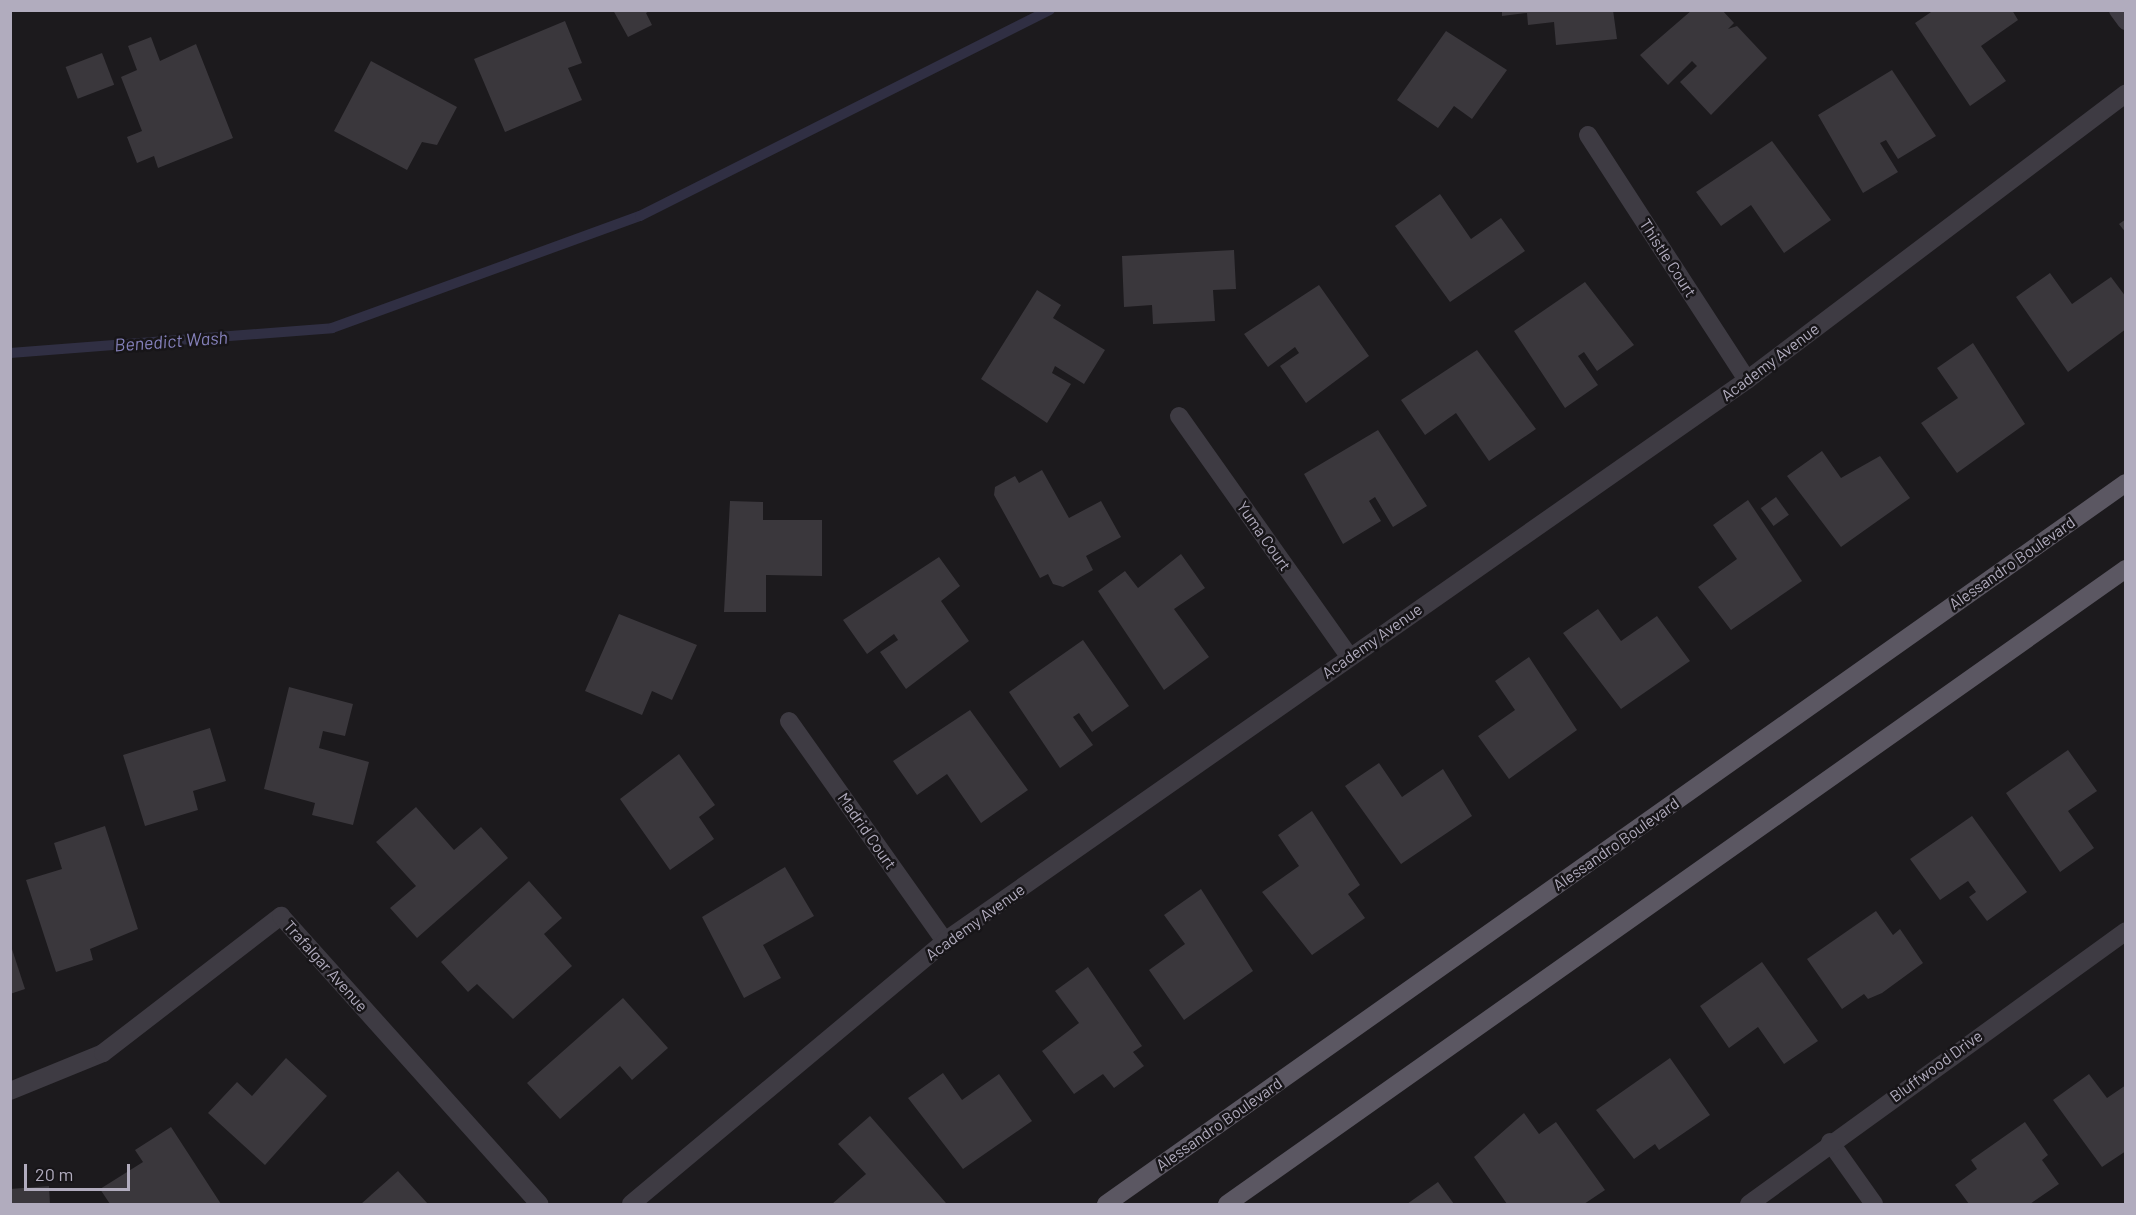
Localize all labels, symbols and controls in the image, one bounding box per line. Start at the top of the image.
street label: Thistle Court [1636,215,1700,301]
street label: Academy Avenue [1717,319,1823,405]
water label: Benedict Wash [114,326,228,356]
street label: Yuma Court [1233,497,1295,575]
street label: Alessandro Boulevard [1945,512,2079,614]
street label: Academy Avenue [1318,599,1426,683]
street label: Madrid Court [834,789,900,873]
street label: Alessandro Boulevard [1549,793,1683,895]
street label: Academy Avenue [922,880,1028,964]
street label: Trafalgar Avenue [280,916,372,1016]
street label: Bluffwood Drive [1886,1026,1986,1106]
street label: Alessandro Boulevard [1152,1073,1286,1175]
scale bar [27,1152,134,1190]
text: 20 m [35,1163,73,1185]

